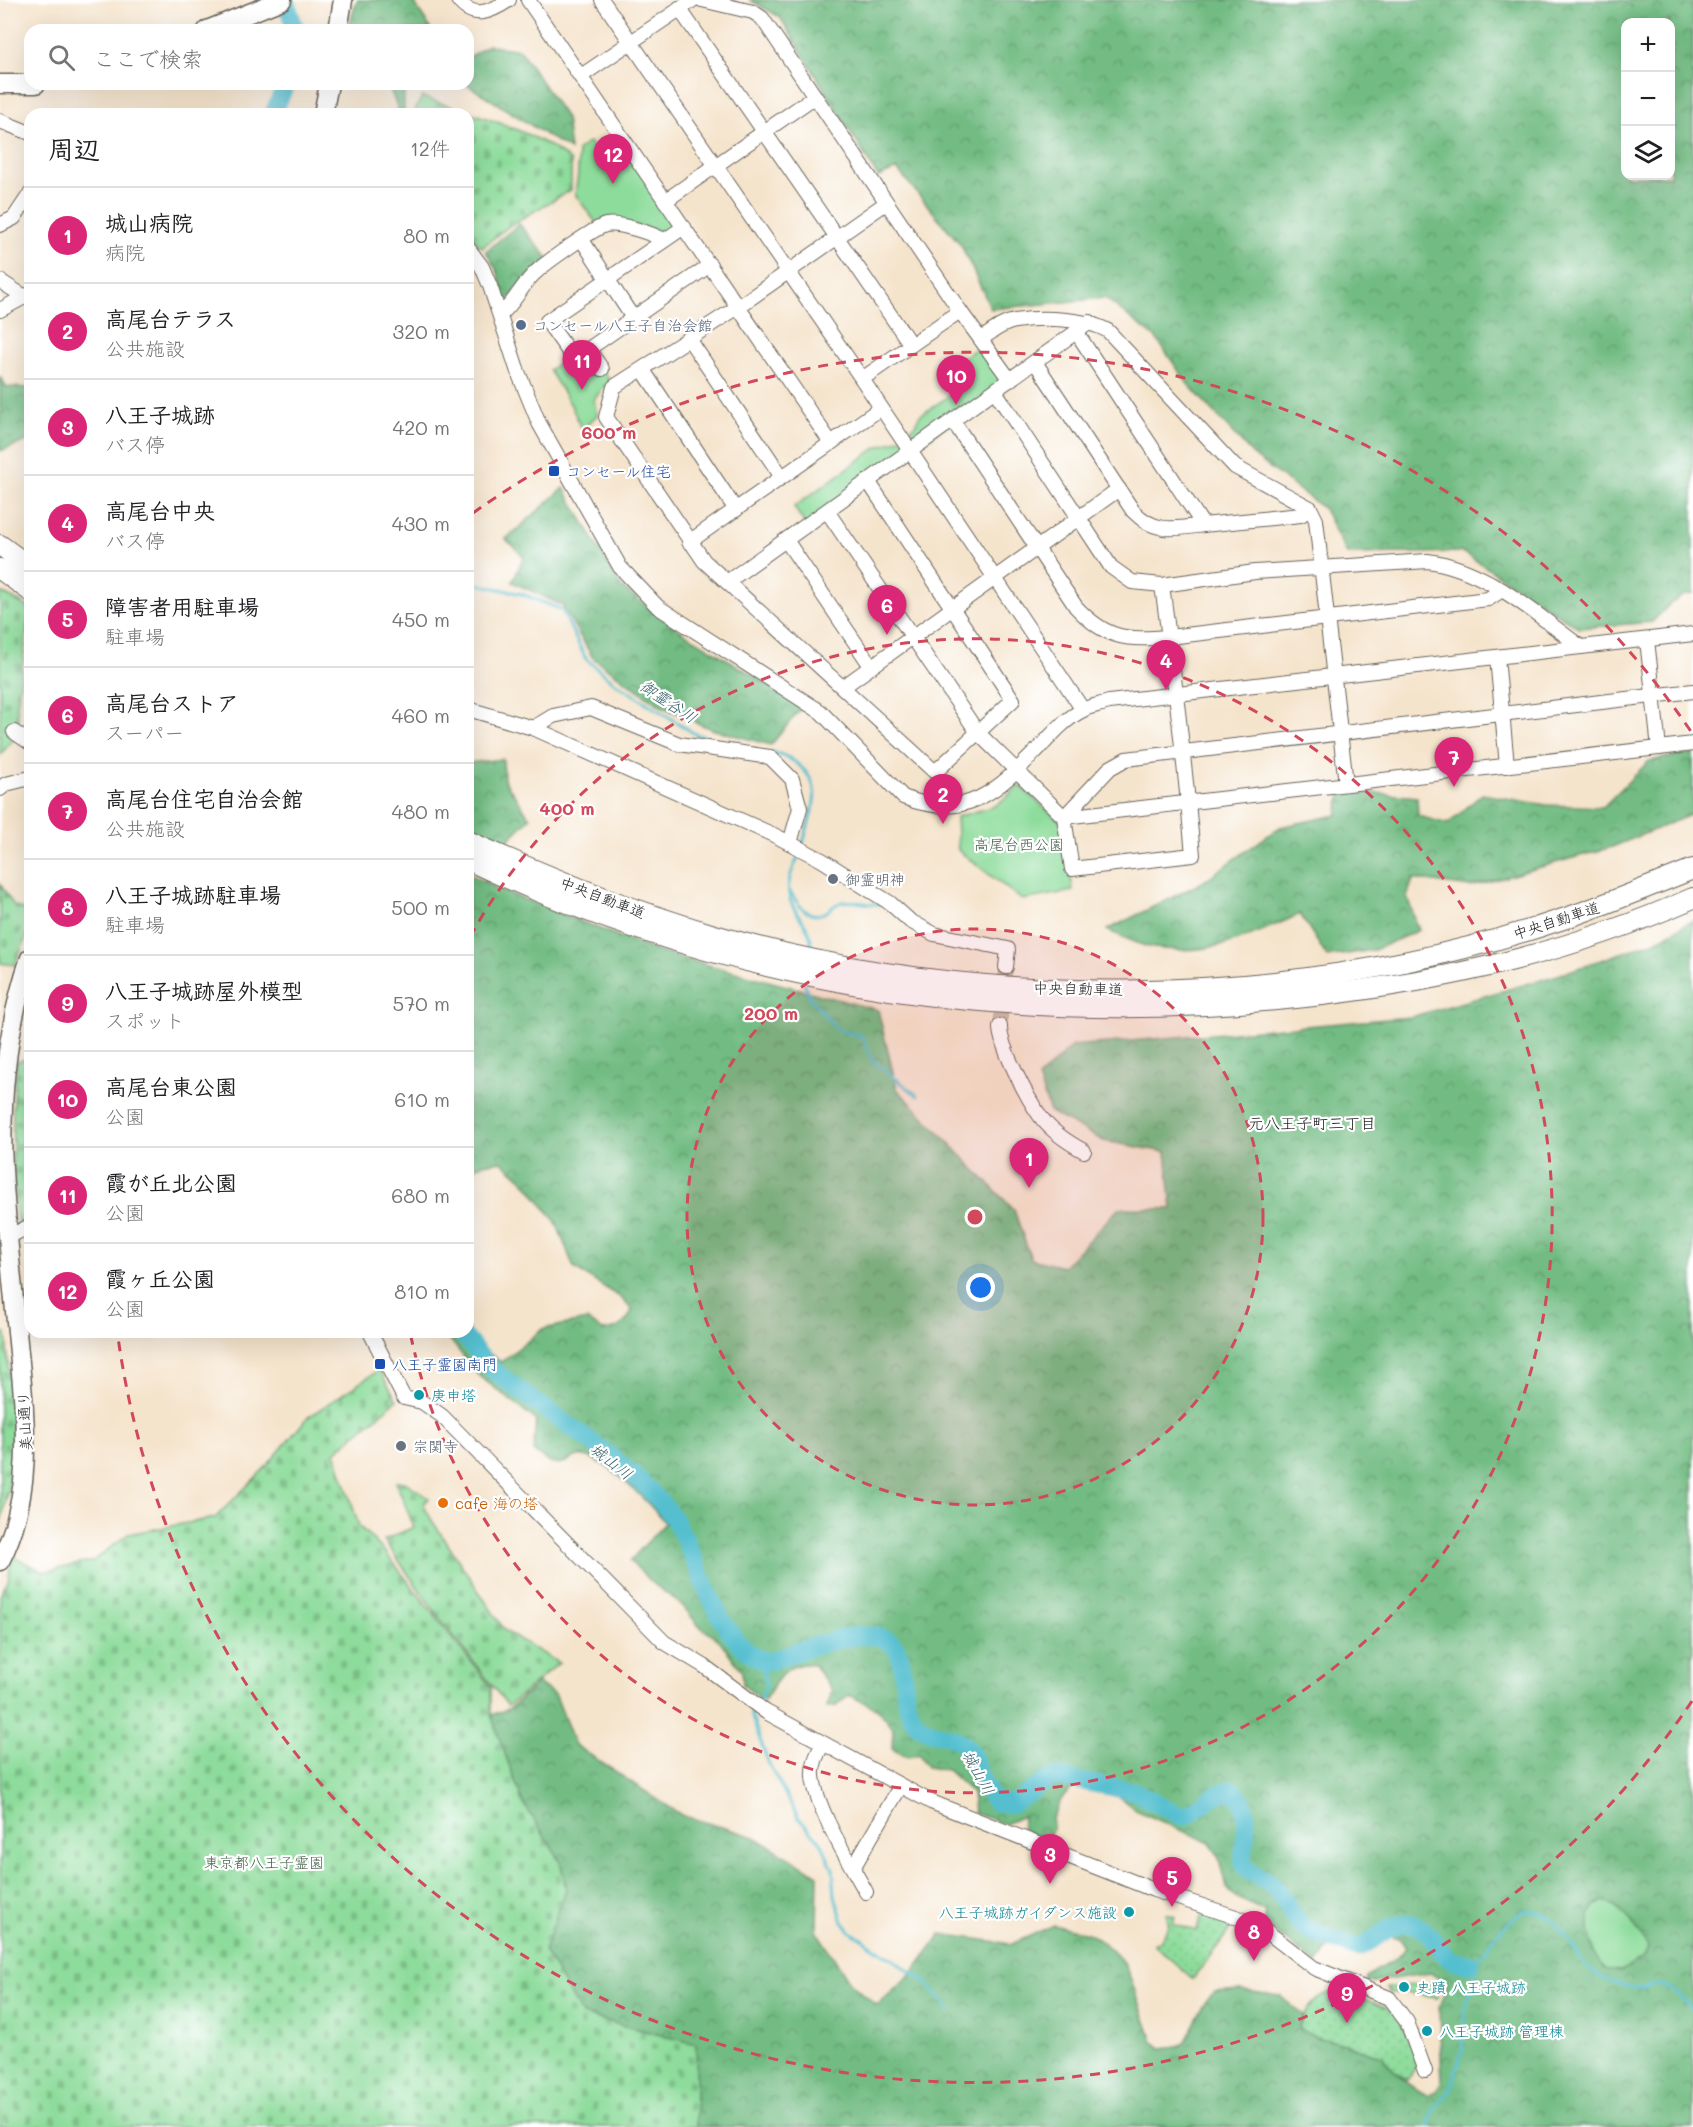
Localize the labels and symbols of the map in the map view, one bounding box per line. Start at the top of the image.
pin: 12 [594,134,632,184]
place label: コンセール八王子自治会館 [533,315,712,335]
marker: コンセール八王子自治会館 [514,318,528,332]
pin: 11 [562,340,602,390]
pin: 10 [936,356,976,405]
text: 600 m [582,420,636,444]
place label: コンセール住宅 [566,461,670,481]
marker: コンセール住宅 [547,464,561,478]
pin: 6 [868,586,906,635]
pin: 4 [1146,640,1186,690]
water label: 御霊谷川 [637,674,701,728]
pin: 7 [1434,738,1474,787]
pin: 2 [924,774,962,824]
text: 400 m [539,796,595,820]
park label: 高尾台西公園 [974,834,1064,854]
place label: 御霊明神 [845,869,905,889]
street label: 中央自動車道 [557,872,649,922]
marker: 御霊明神 [826,872,840,886]
street label: 中央自動車道 [1510,897,1602,943]
street label: 中央自動車道 [1033,977,1123,999]
text: 200 m [744,1001,798,1025]
district label: 元八王子町三丁目 [1248,1112,1376,1133]
pin: 1 [1010,1138,1048,1188]
centre of rings [965,1207,985,1227]
your location [966,1273,995,1302]
place label: 八王子霊園南門 [392,1354,497,1374]
marker: 八王子霊園南門 [373,1357,387,1371]
place label: 庚申塔 [431,1385,476,1405]
marker: 庚申塔 [412,1388,426,1402]
street label: 美山通り [12,1391,36,1451]
place label: 宗関寺 [413,1436,458,1456]
water label: 城山川 [587,1438,637,1484]
marker: 宗関寺 [394,1439,408,1453]
place label: cafe 海の塔 [455,1493,538,1513]
marker: cafe 海の塔 [436,1496,450,1510]
water label: 城山川 [958,1746,1000,1798]
pin: 3 [1030,1834,1070,1884]
park label: 東京都八王子霊園 [204,1852,324,1872]
pin: 5 [1152,1858,1192,1907]
place label: 八王子城跡ガイダンス施設 [938,1902,1117,1922]
marker: 八王子城跡ガイダンス施設 [1122,1905,1136,1919]
pin: 8 [1234,1912,1274,1961]
pin: 9 [1328,1974,1366,2023]
place label: 史蹟 八王子城跡 [1416,1977,1526,1997]
marker: 史蹟 八王子城跡 [1397,1980,1411,1994]
place label: 八王子城跡 管理棟 [1439,2021,1564,2041]
marker: 八王子城跡 管理棟 [1420,2024,1434,2038]

